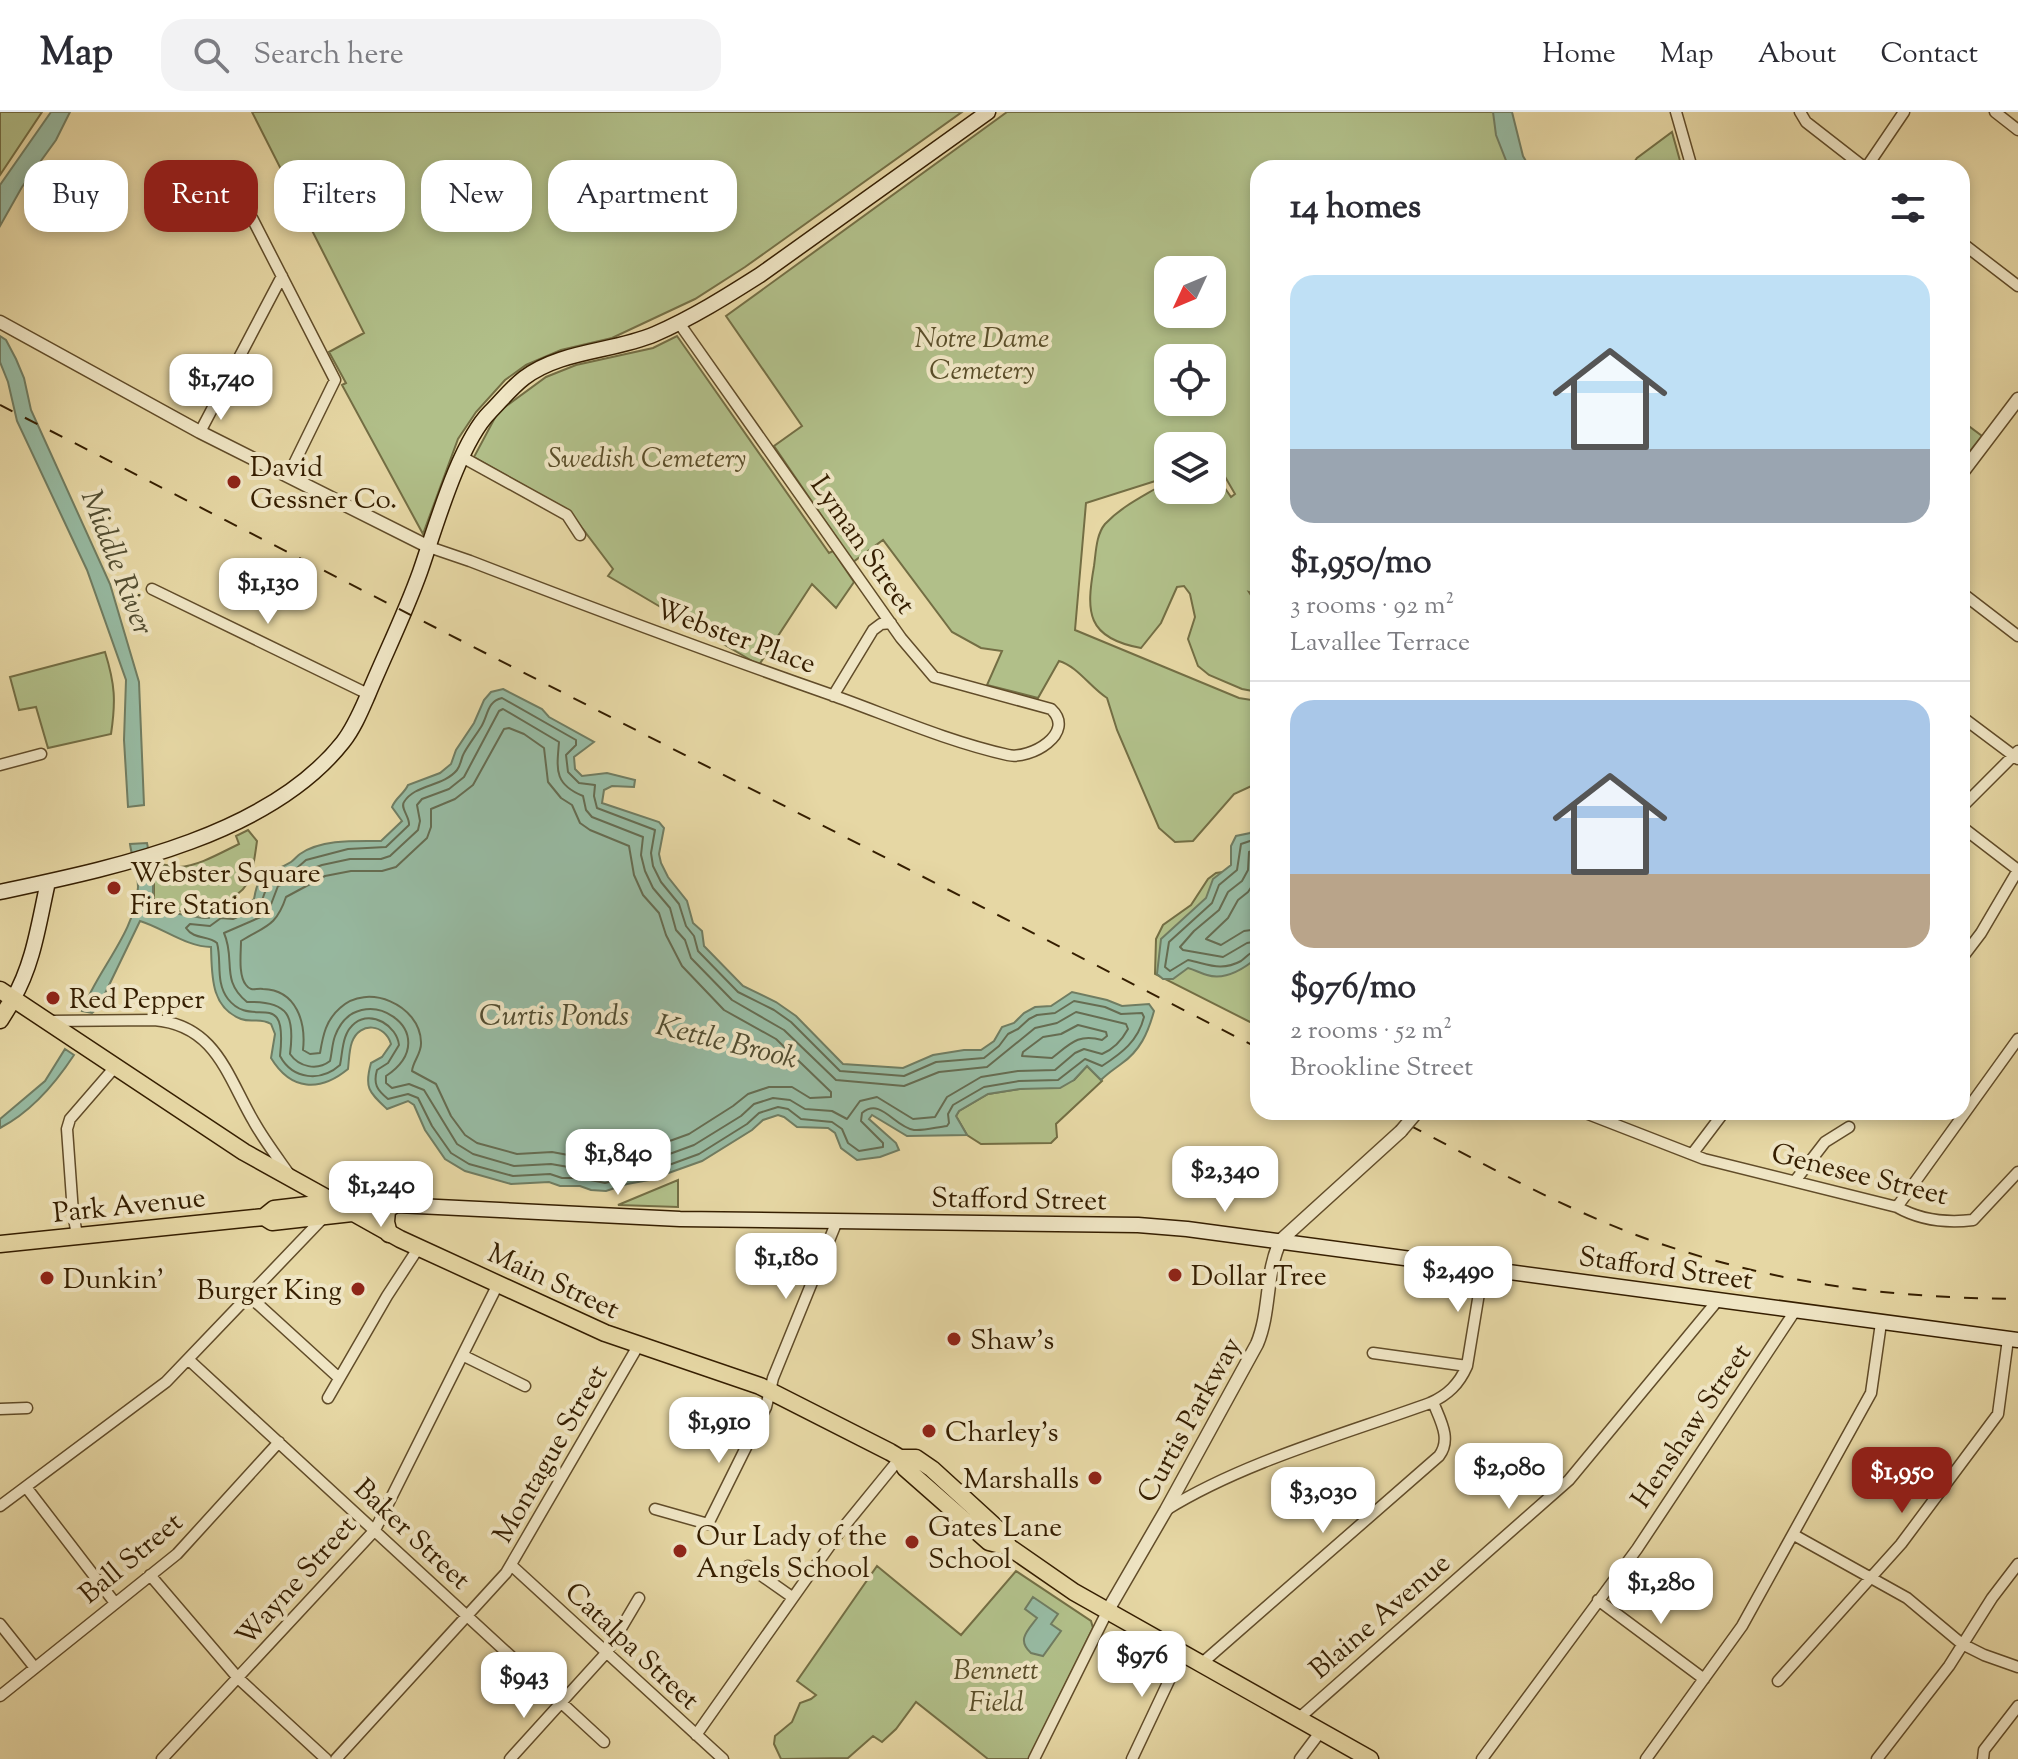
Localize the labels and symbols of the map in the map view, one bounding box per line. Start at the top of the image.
north arrow [1154,256,1226,328]
park label: Notre Dame Cemetery [915,320,1049,392]
pin: $1,740 [156,354,286,422]
park label: Swedish Cemetery [548,440,746,480]
place label: David Gessner Co. [250,449,397,521]
street label: Lyman Street [799,468,924,623]
marker: David Gessner Co. [225,473,243,491]
water label: Middle River [68,484,163,642]
pin: $1,130 [203,558,333,626]
street label: Webster Place [649,590,821,685]
place label: Webster Square Fire Station [130,855,321,927]
marker: Webster Square Fire Station [105,879,123,897]
place label: Red Pepper [69,981,205,1021]
marker: Red Pepper [44,989,62,1007]
water label: Curtis Ponds [479,996,629,1039]
water label: Kettle Brook [651,1005,802,1082]
pin: $1,840 [553,1129,683,1197]
street label: Genesee Street [1767,1135,1952,1217]
pin: $2,340 [1160,1146,1290,1214]
pin: $1,240 [316,1161,446,1229]
street label: Park Avenue [51,1179,208,1235]
street label: Stafford Street [931,1179,1107,1223]
pin: $1,180 [721,1233,851,1301]
street label: Main Street [480,1235,626,1331]
street label: Stafford Street [1576,1238,1756,1302]
pin: $2,490 [1393,1246,1523,1314]
place label: Dollar Tree [1191,1258,1327,1298]
place label: Dunkin' [63,1261,164,1301]
marker: Dollar Tree [1166,1266,1184,1284]
marker: Dunkin' [38,1269,56,1287]
place label: Burger King [197,1272,342,1312]
marker: Burger King [349,1280,367,1298]
place label: Shaw's [970,1322,1054,1362]
marker: Shaw's [945,1330,963,1348]
street label: Curtis Parkway [1129,1330,1253,1510]
street label: Henshaw Street [1623,1336,1763,1517]
street label: Montague Street [484,1357,619,1551]
pin: $1,910 [654,1397,784,1465]
place label: Charley's [945,1414,1059,1454]
marker: Charley's [920,1422,938,1440]
pin: $2,080 [1444,1443,1574,1511]
pin: $1,950 [1837,1447,1967,1515]
place label: Marshalls [963,1461,1079,1501]
pin: $3,030 [1258,1467,1388,1535]
marker: Marshalls [1086,1469,1104,1487]
street label: Baker Street [344,1470,479,1600]
street label: Ball Street [71,1504,193,1615]
street label: Wayne Street [228,1508,367,1656]
place label: Gates Lane School [928,1509,1062,1581]
place label: Our Lady of the Angels School [696,1518,887,1590]
marker: Gates Lane School [903,1533,921,1551]
marker: Our Lady of the Angels School [671,1542,689,1560]
street label: Blaine Avenue [1302,1545,1460,1690]
pin: $1,280 [1596,1558,1726,1626]
street label: Catalpa Street [555,1574,708,1721]
pin: $976 [1095,1631,1189,1699]
pin: $943 [477,1652,571,1720]
park label: Bennett Field [953,1652,1039,1724]

